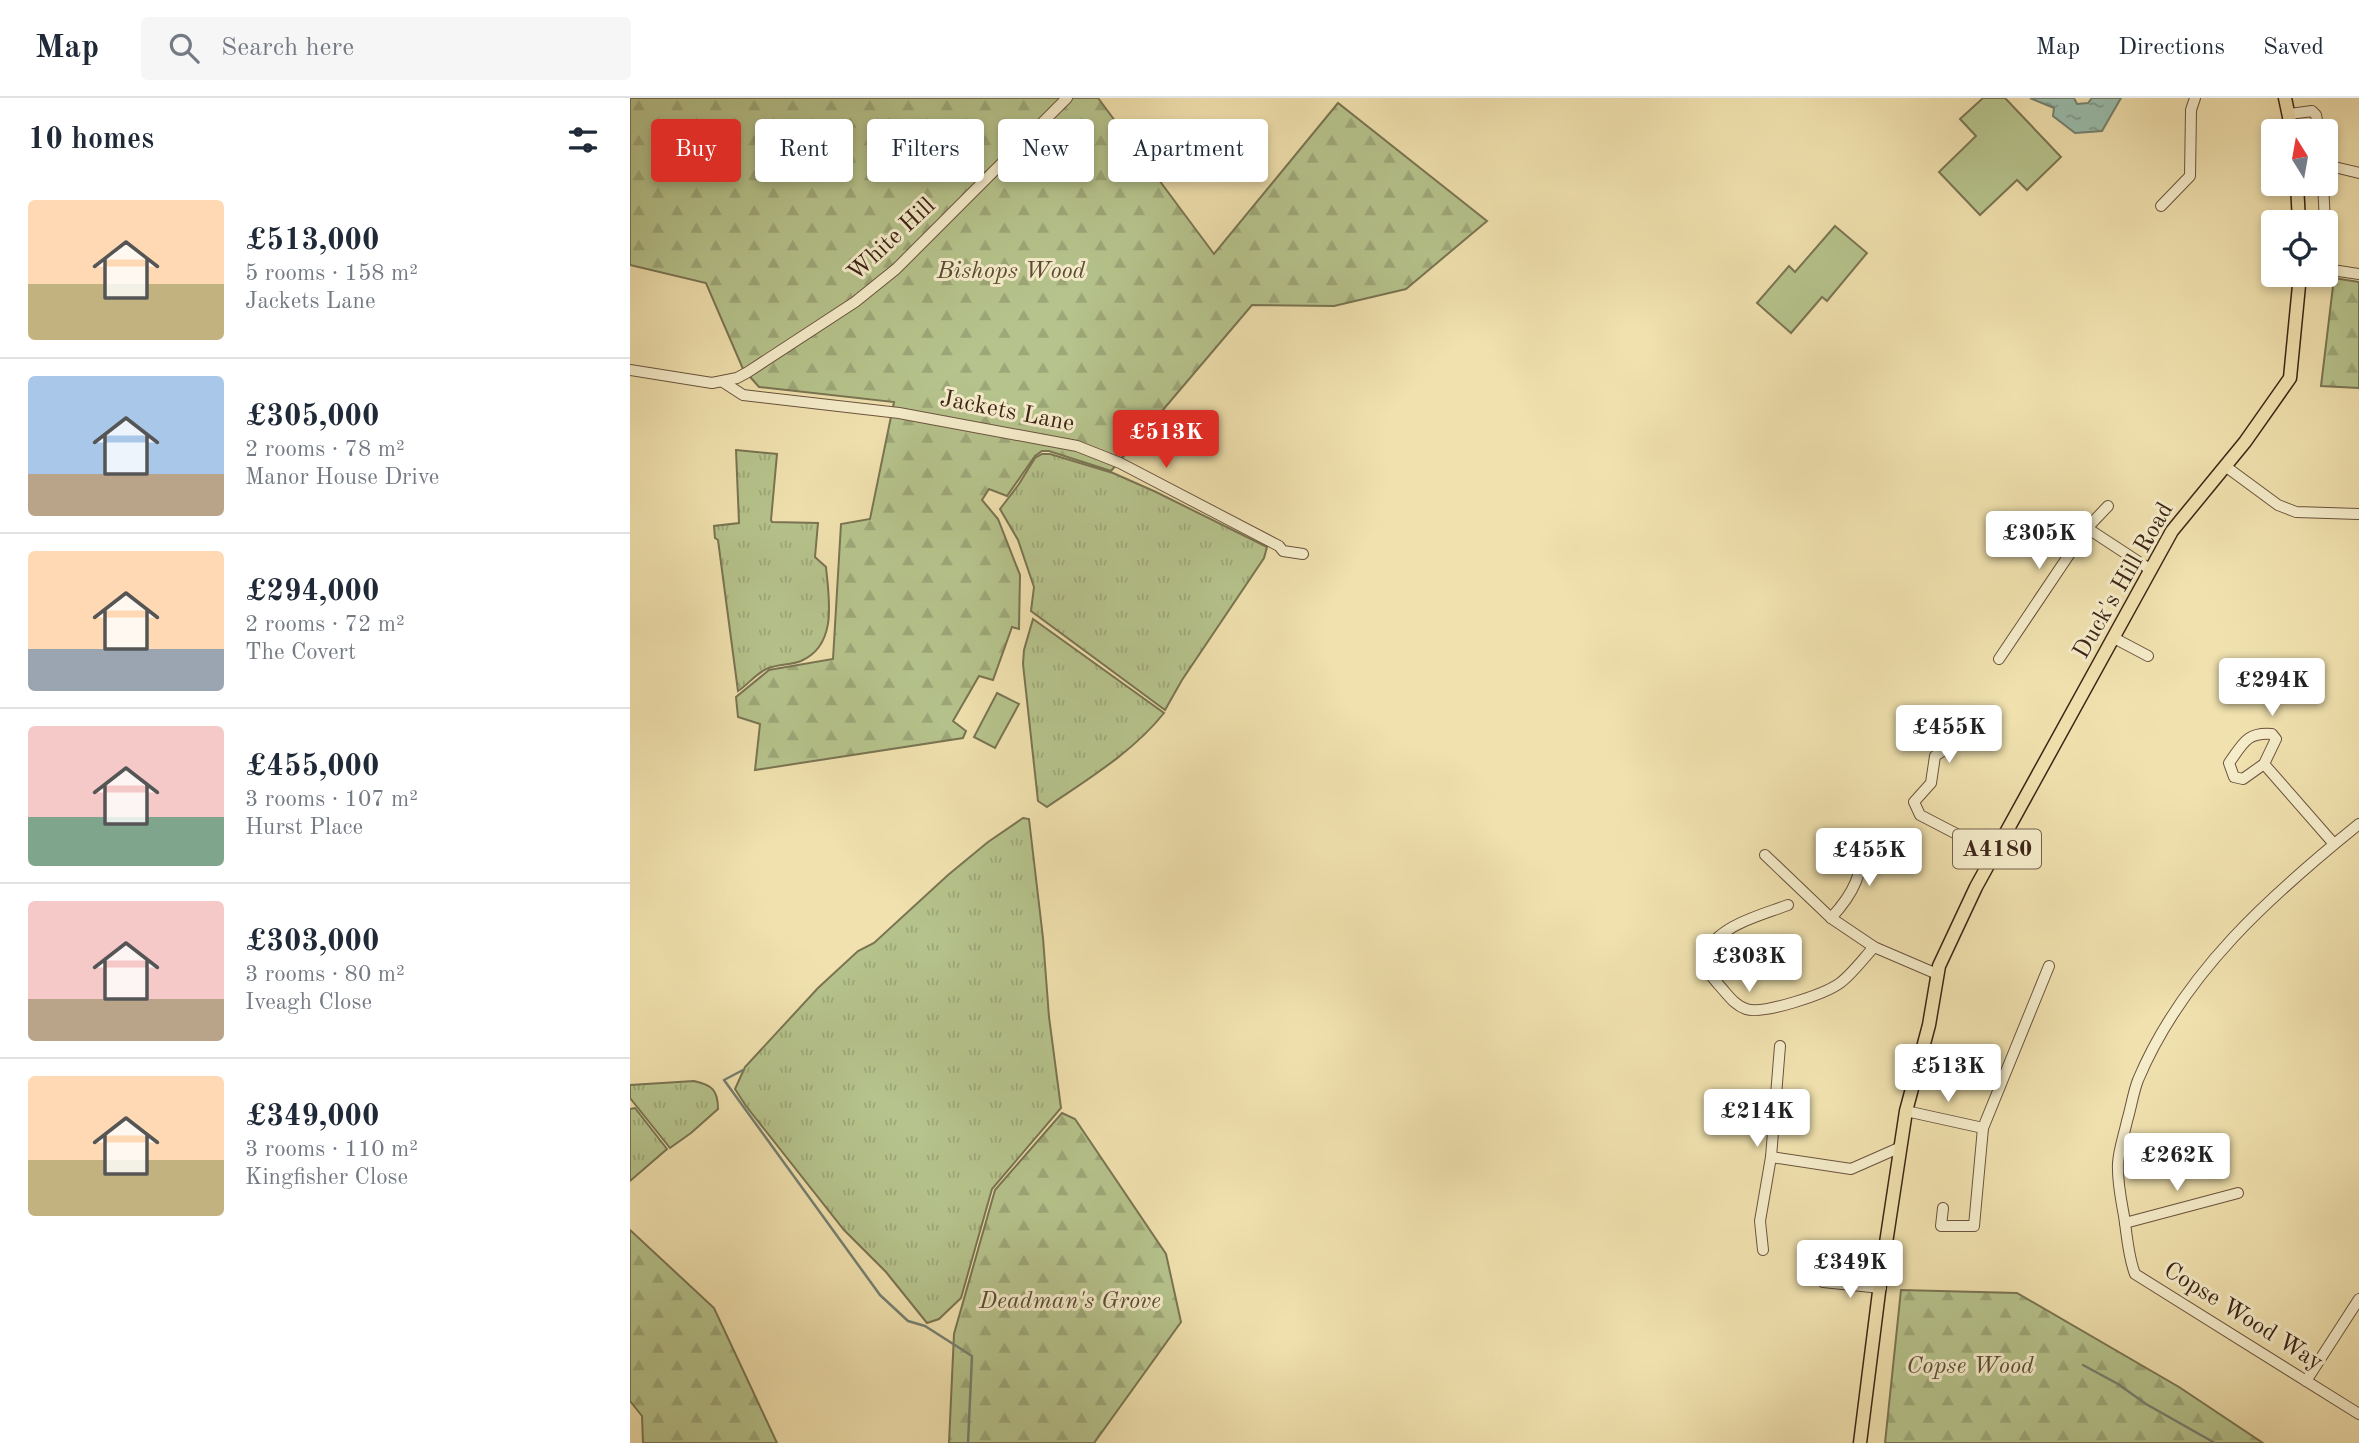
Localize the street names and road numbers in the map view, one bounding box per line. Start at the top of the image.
street label: White Hill [844,194,940,286]
street label: Jackets Lane [938,387,1076,437]
street label: Duck's Hill Road [2070,499,2178,663]
road number: A4180 [1953,830,2041,869]
street label: Copse Wood Way [2159,1258,2327,1376]

